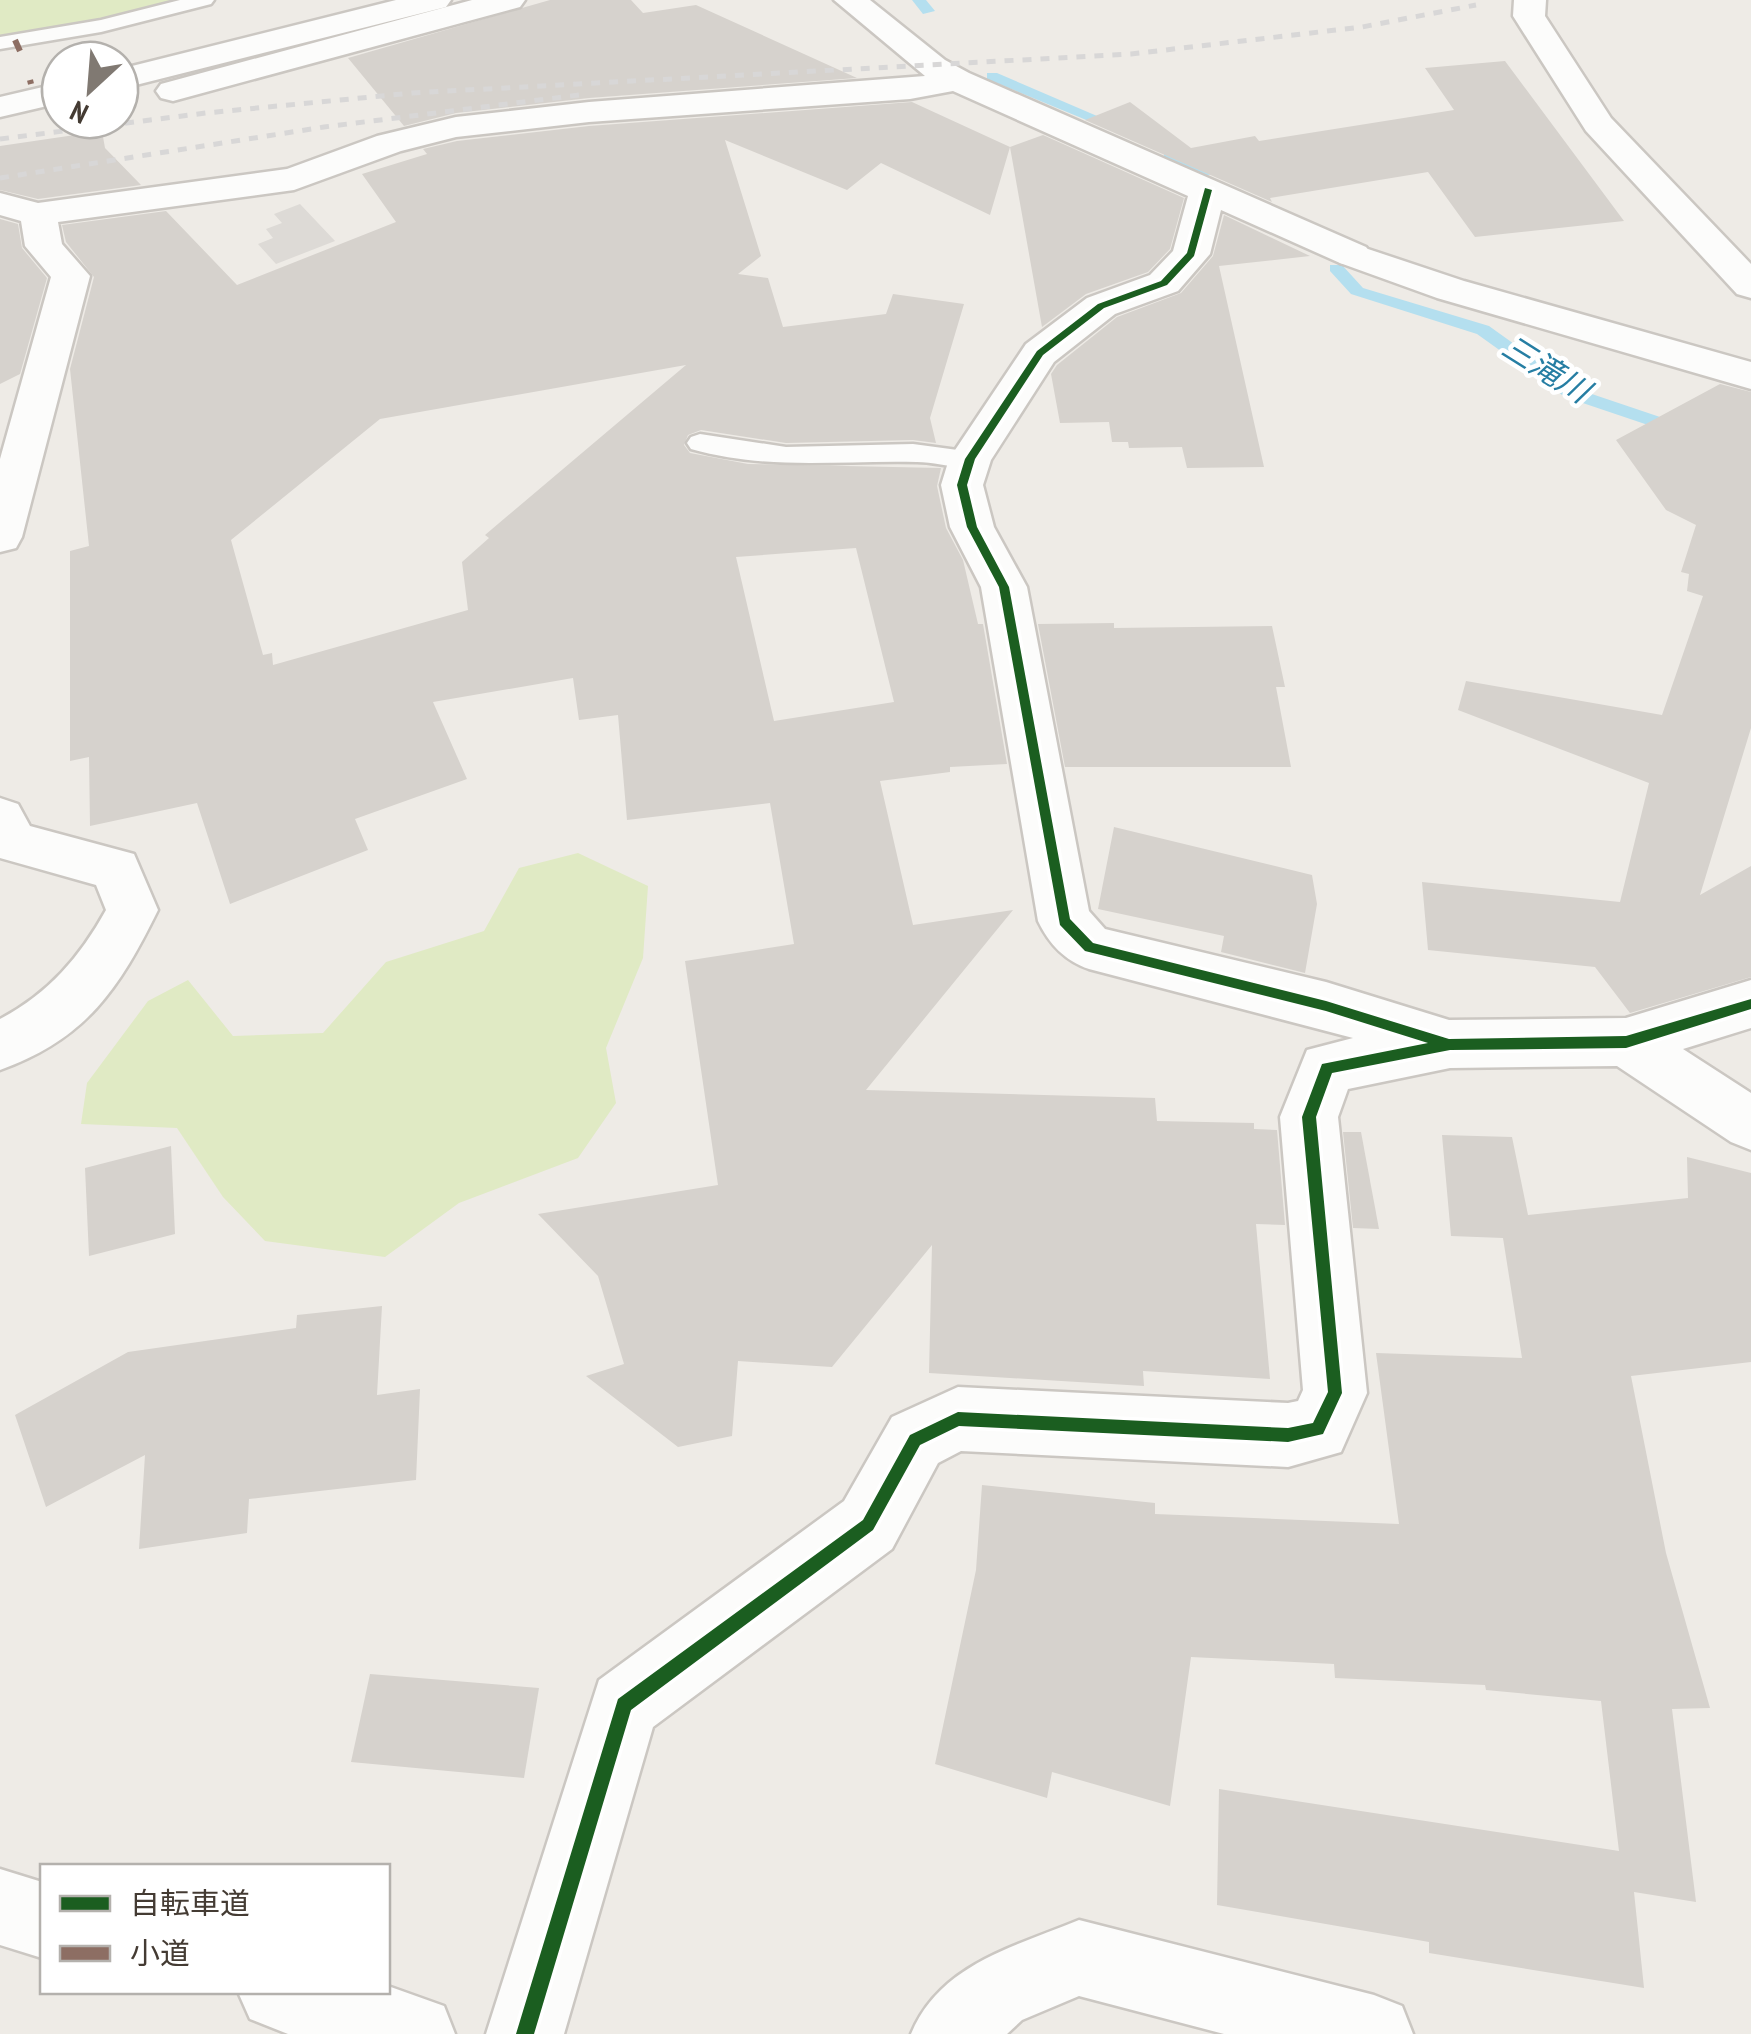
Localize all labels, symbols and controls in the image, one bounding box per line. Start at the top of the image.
north arrow [40,40,140,140]
text: N [64,93,94,133]
water label: 三滝川 [1495,325,1601,413]
legend [40,1864,390,1994]
text: 自転車道 [130,1883,250,1922]
text: 小道 [130,1933,190,1972]

